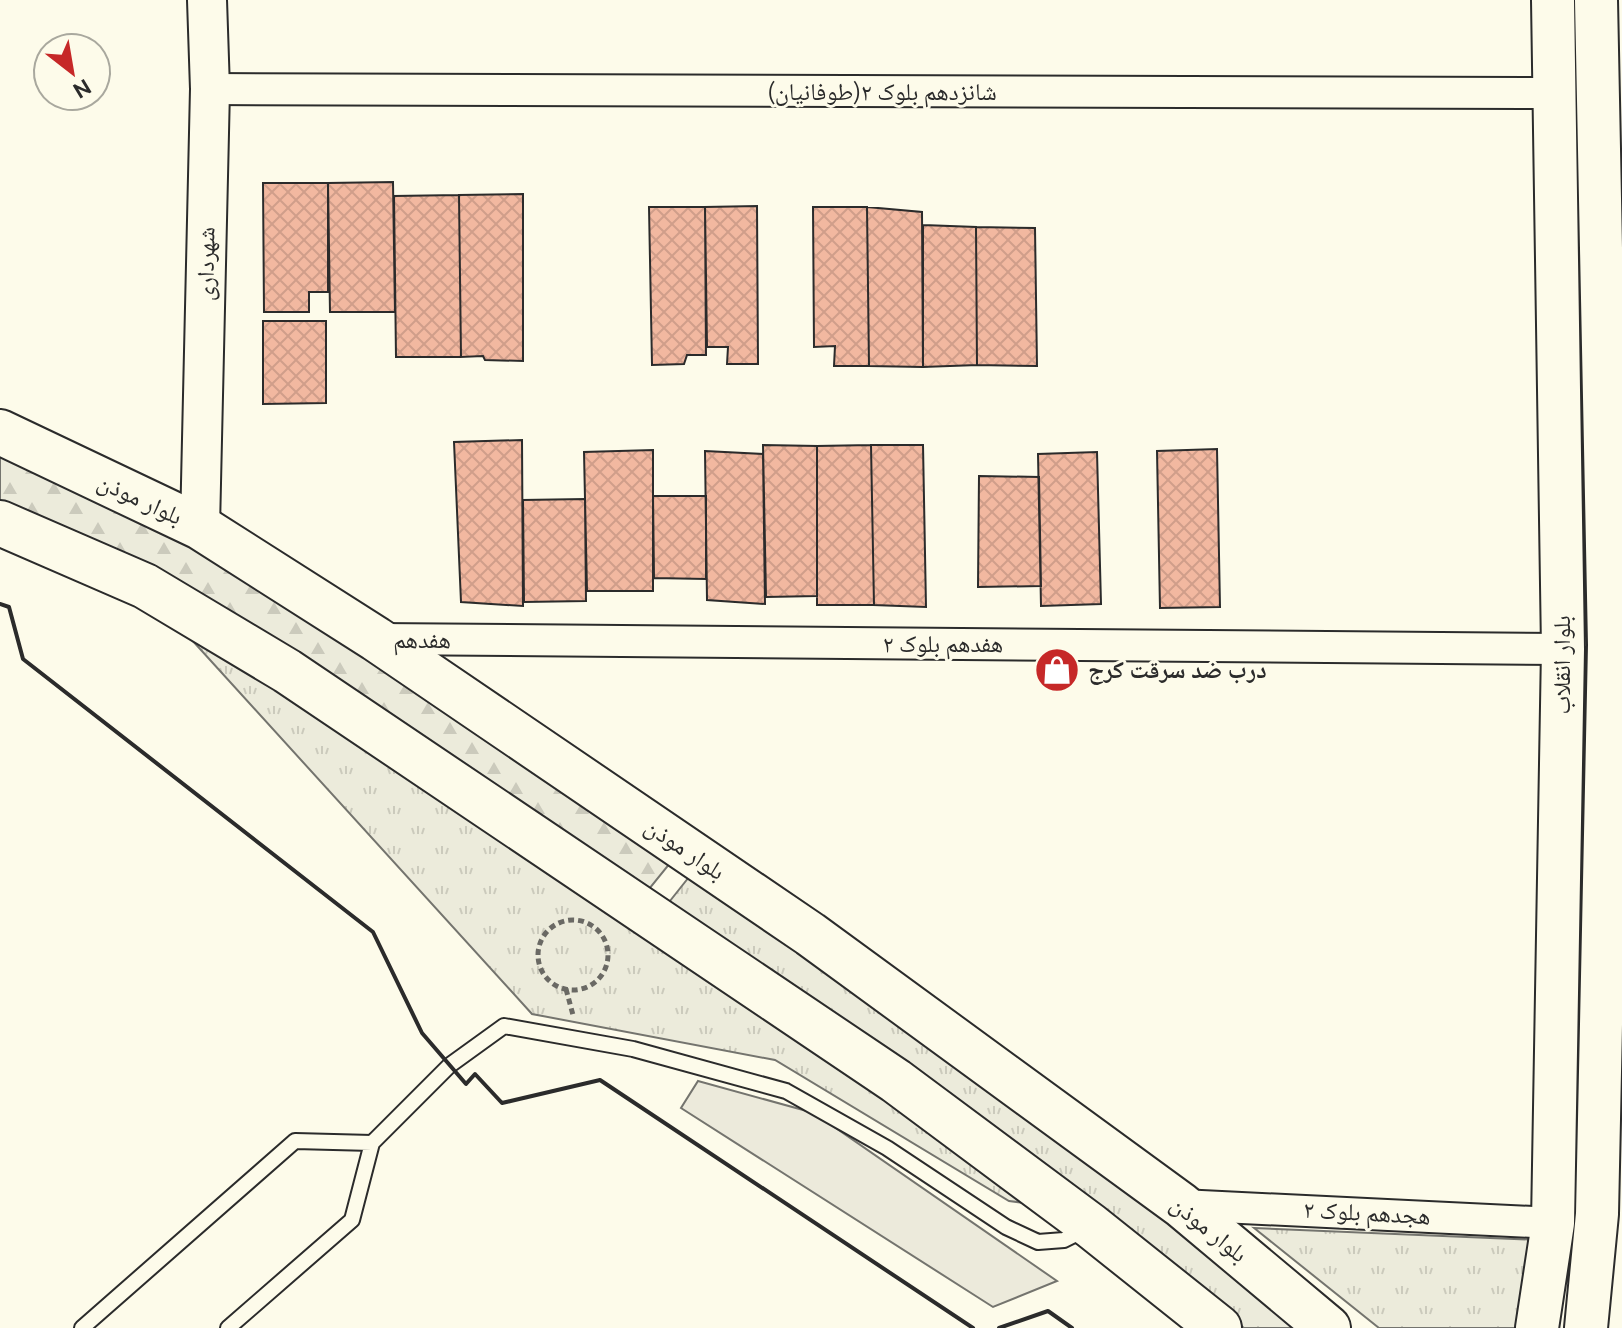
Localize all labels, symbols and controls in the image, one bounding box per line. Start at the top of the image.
north arrow [32,32,112,112]
text: N [69,75,96,105]
street label: شانزدهم بلوک ۲(طوفانیان) [767,78,997,108]
street label: شهرداری [191,227,221,301]
street label: بلوار موذن [93,467,187,531]
street label: بلوار انقلاب [1548,616,1576,714]
street label: هفدهم [393,626,451,656]
street label: هفدهم بلوک ۲ [883,630,1003,660]
shop icon: درب ضد سرقت کرج [1033,646,1081,694]
place label: درب ضد سرقت کرج [1088,656,1267,685]
street label: بلوار موذن [640,812,730,886]
street label: بلوار موذن [1165,1190,1253,1268]
street label: هجدهم بلوک ۲ [1303,1196,1431,1232]

